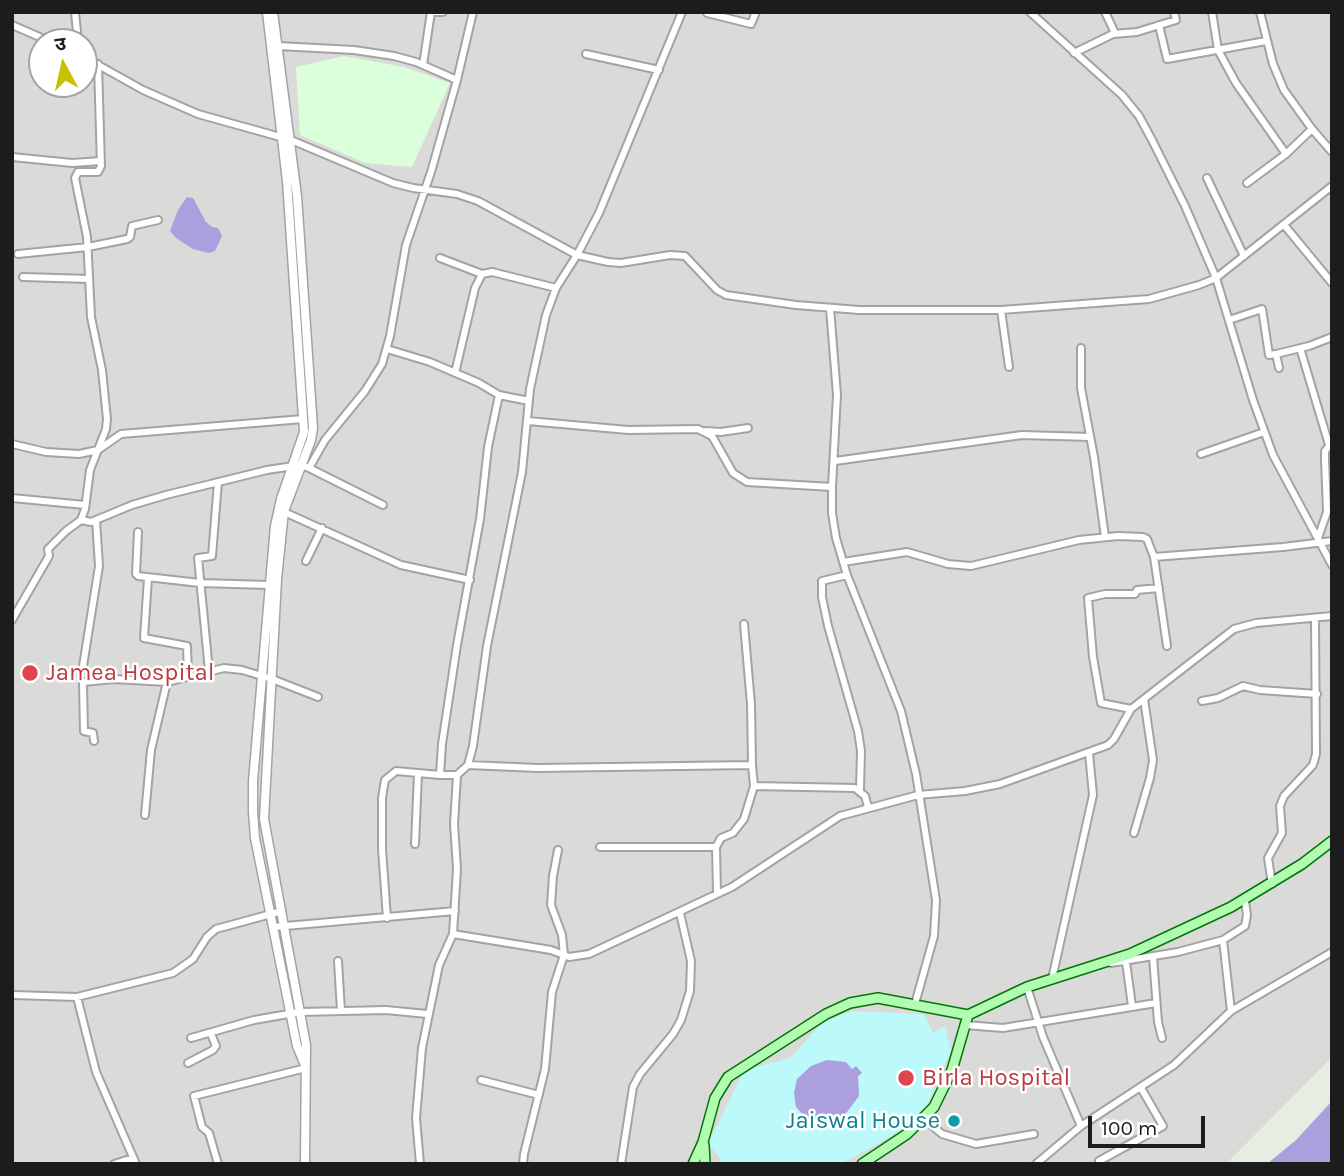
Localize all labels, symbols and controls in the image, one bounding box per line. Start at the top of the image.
north arrow [28,28,98,98]
text: उ [53,33,67,56]
place label: Jamea Hospital [46,659,214,687]
marker: Jamea Hospital [20,663,40,683]
place label: Birla Hospital [922,1064,1070,1092]
marker: Birla Hospital [896,1068,916,1088]
scale bar [1092,1102,1209,1146]
place label: Jaiswal House [786,1107,940,1135]
marker: Jaiswal House [946,1113,962,1129]
text: 100 m [1101,1116,1158,1140]

